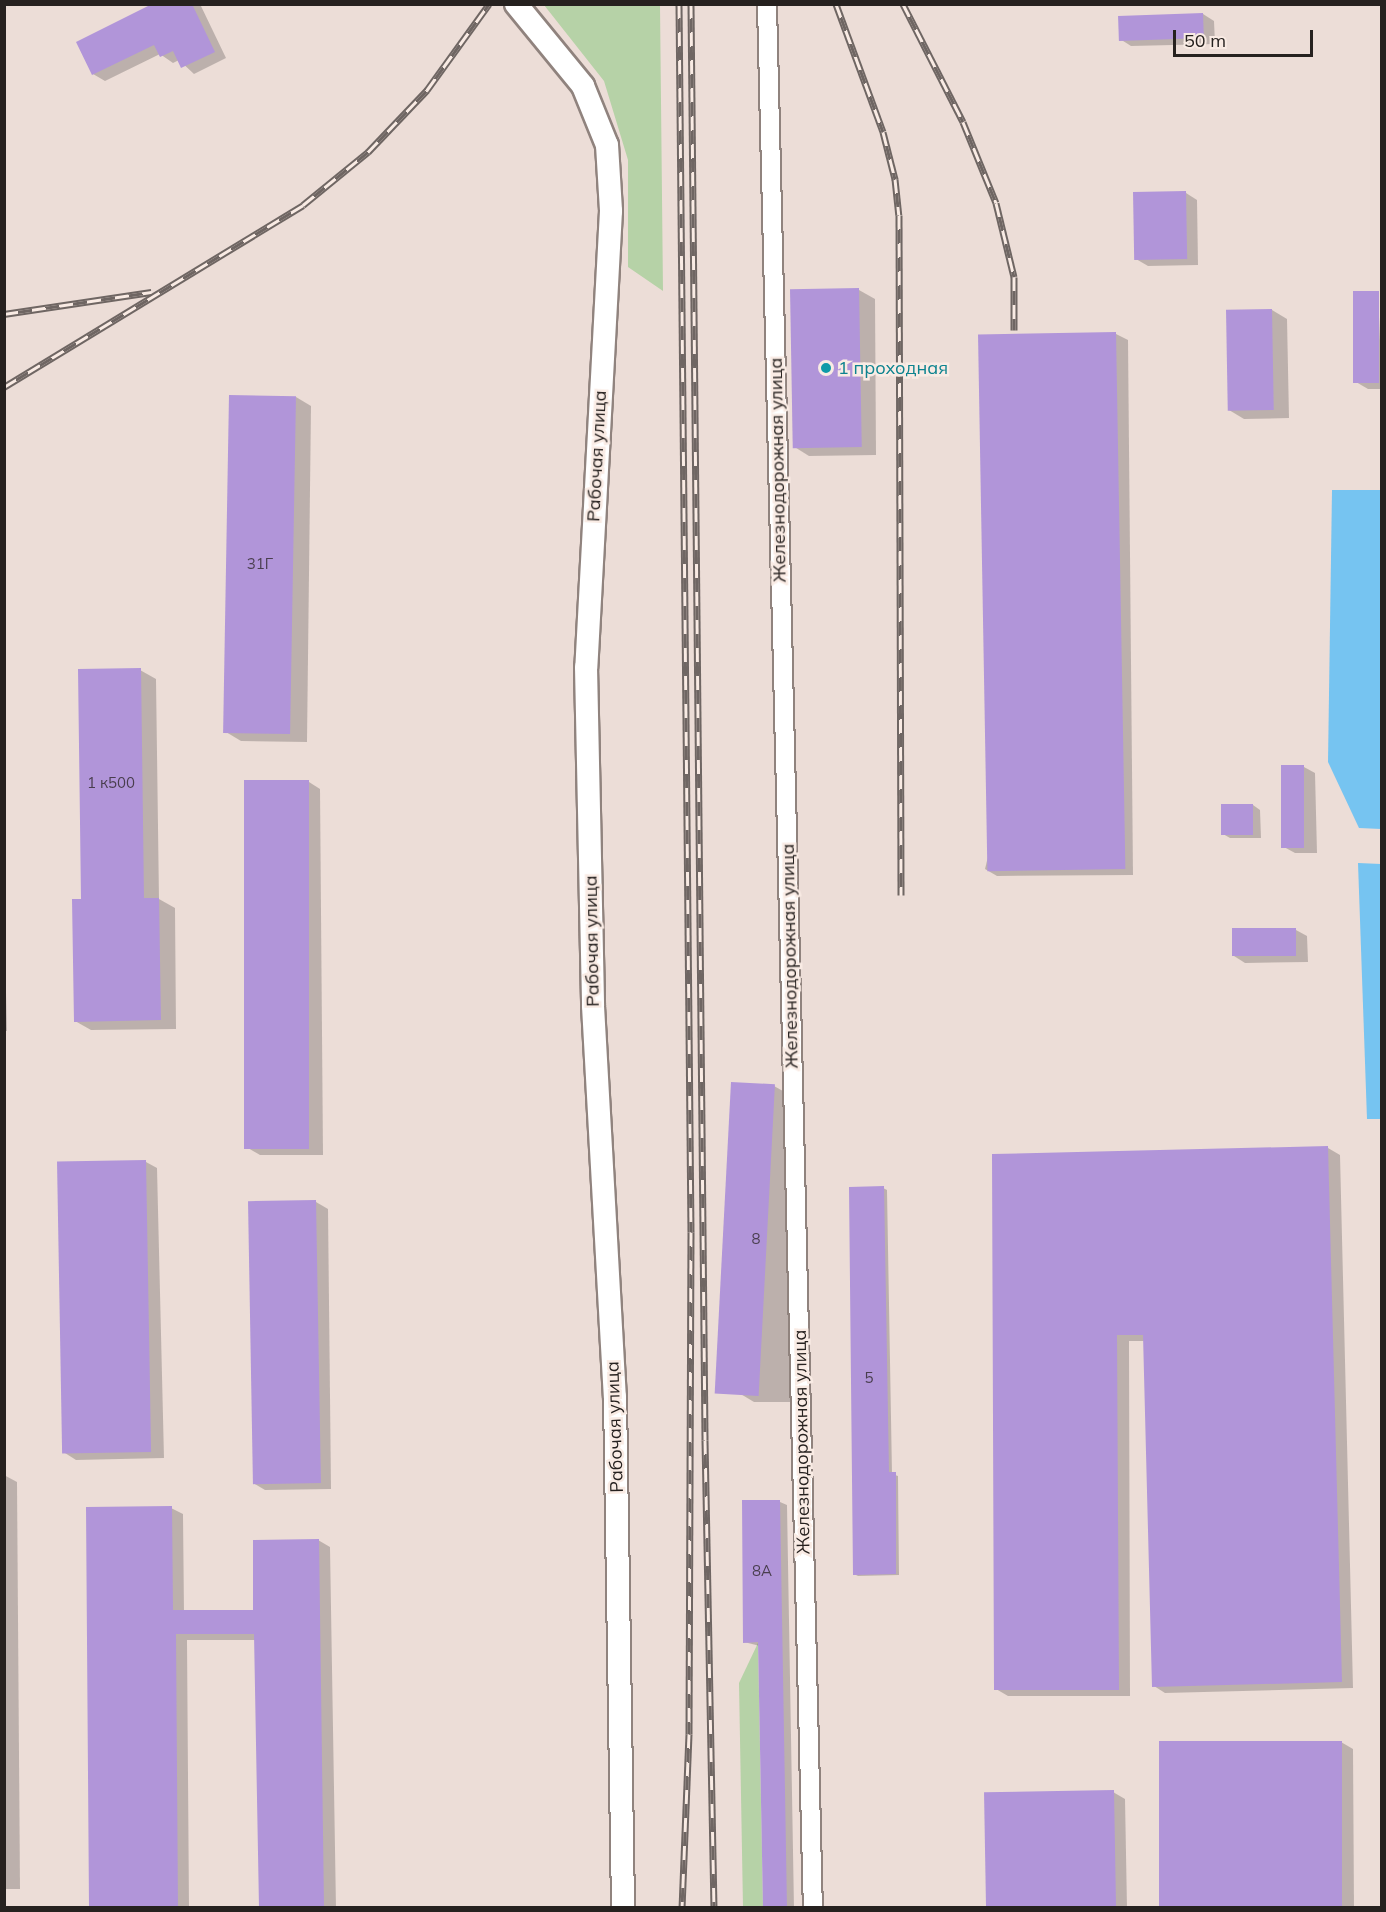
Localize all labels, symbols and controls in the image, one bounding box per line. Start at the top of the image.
scale bar [1176,18,1316,56]
text: 50 m [1184,29,1226,52]
street label: Железнодорожная улица [765,357,791,583]
place label: 1 проходная [838,357,948,379]
marker: 1 проходная [819,361,833,375]
street label: Рабочая улица [583,390,611,522]
house number: 31Г [247,555,273,573]
house number: 1 к500 [87,774,135,792]
street label: Железнодорожная улица [777,843,803,1069]
street label: Рабочая улица [580,875,604,1007]
house number: 8 [752,1230,760,1248]
street label: Железнодорожная улица [789,1329,815,1555]
street label: Рабочая улица [602,1361,628,1493]
house number: 5 [865,1369,873,1387]
house number: 8А [752,1562,772,1580]

